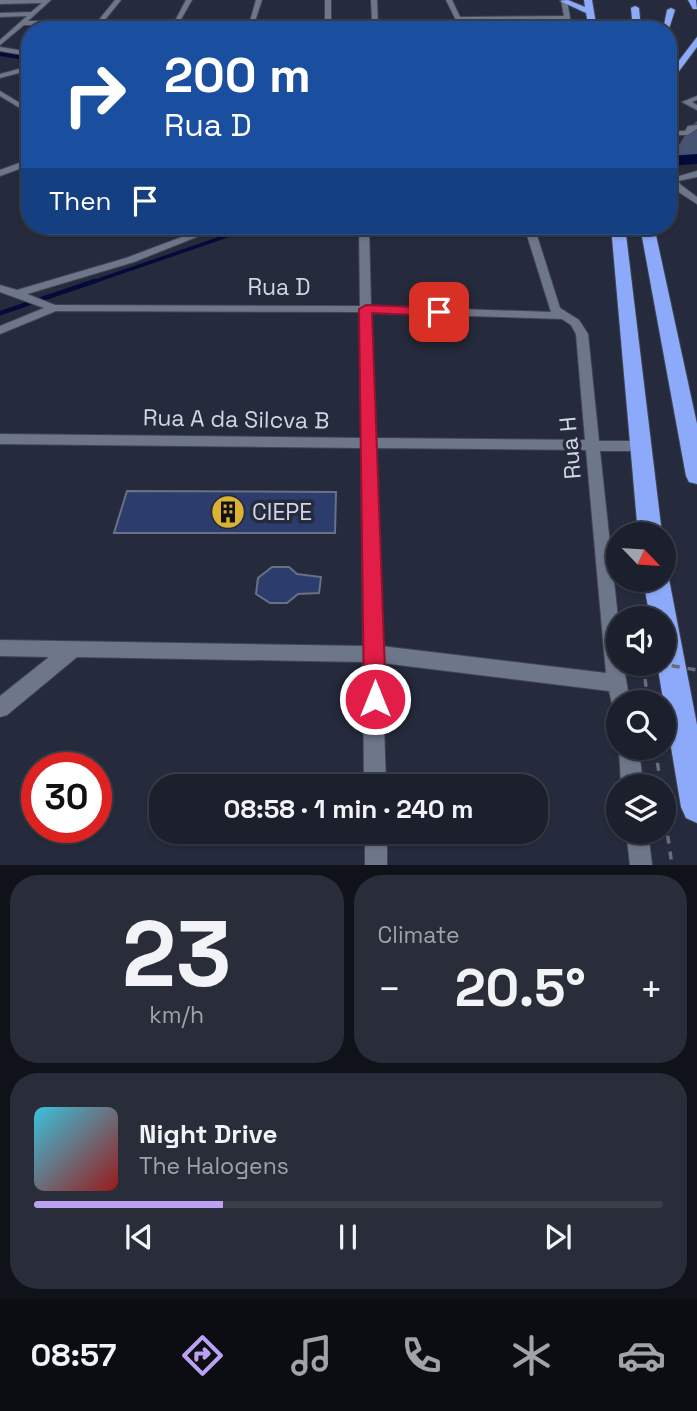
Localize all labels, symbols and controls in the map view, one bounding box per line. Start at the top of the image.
text: 200 m [164,44,311,106]
icon: right [49,49,140,140]
text: Rua D [164,105,252,145]
icon: arrive [126,182,164,220]
text: Then [49,184,112,218]
street label: Rua D [248,272,310,302]
pin [409,282,469,342]
icon: arrive [420,293,458,331]
street label: Rua A da Silcva B [143,402,329,436]
street label: Rua H [552,415,588,481]
building icon: CIEPE [209,493,247,531]
place label: CIEPE [252,497,312,527]
north arrow [606,522,676,592]
map controls [606,522,676,844]
button: sound [606,606,676,676]
position arrow [338,662,412,736]
button: search [606,690,676,760]
speed limit sign: 30 [21,752,112,843]
button: layers [606,774,676,844]
text: 08:58 · 1 min · 240 m [224,792,473,826]
text: 23 [122,896,231,1013]
text: Climate [378,920,460,950]
text: 20.5° [455,955,586,1021]
text: − [378,965,401,1013]
text: + [639,965,663,1013]
text: km/h [149,1000,204,1030]
text: Night Drive [139,1117,277,1151]
text: The Halogens [139,1151,289,1181]
icon: previous [120,1218,158,1256]
icon: pause [329,1218,367,1256]
icon: next [539,1218,577,1256]
icon: directions [178,1331,227,1380]
icon: music [287,1331,336,1380]
icon: phone [397,1331,446,1380]
icon: climate [507,1331,556,1380]
icon: car [617,1331,666,1380]
text: 08:57 [30,1335,117,1375]

